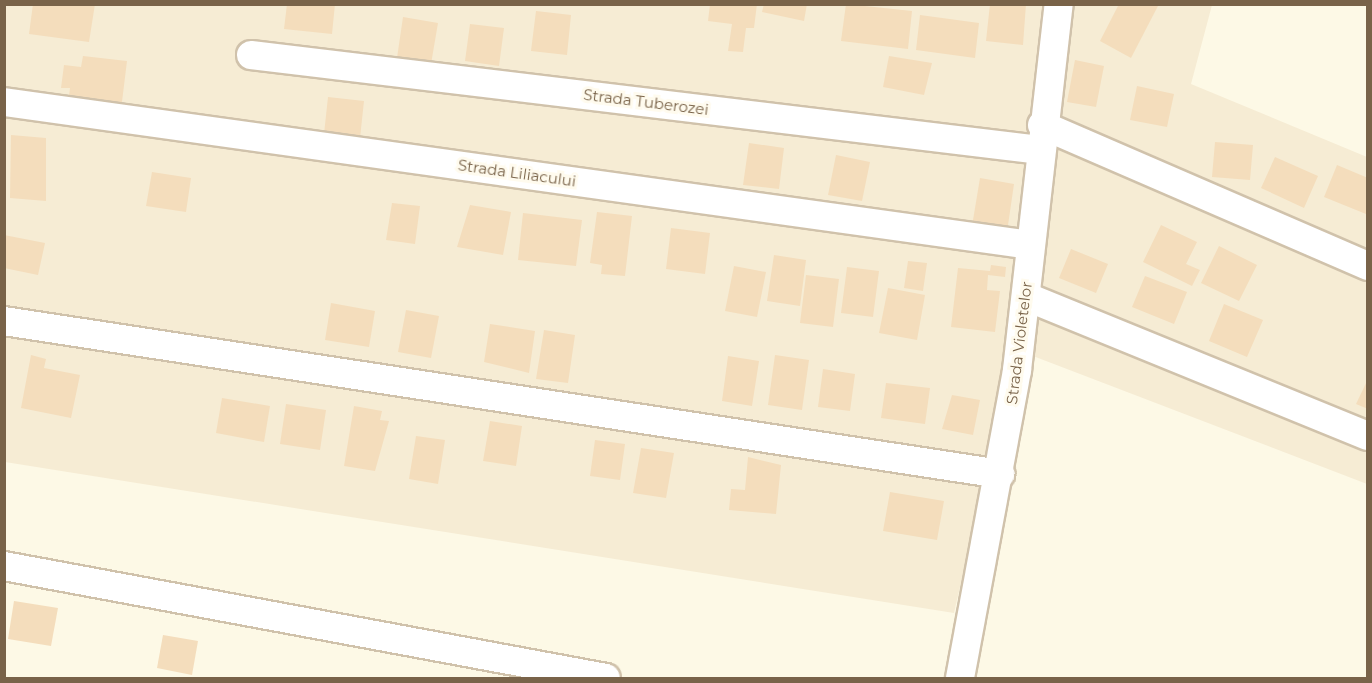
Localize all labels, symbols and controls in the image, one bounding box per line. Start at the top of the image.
street label: Strada Tuberozei [582,85,710,119]
street label: Strada Liliacului [457,156,577,190]
street label: Strada Violetelor [1003,281,1035,405]

